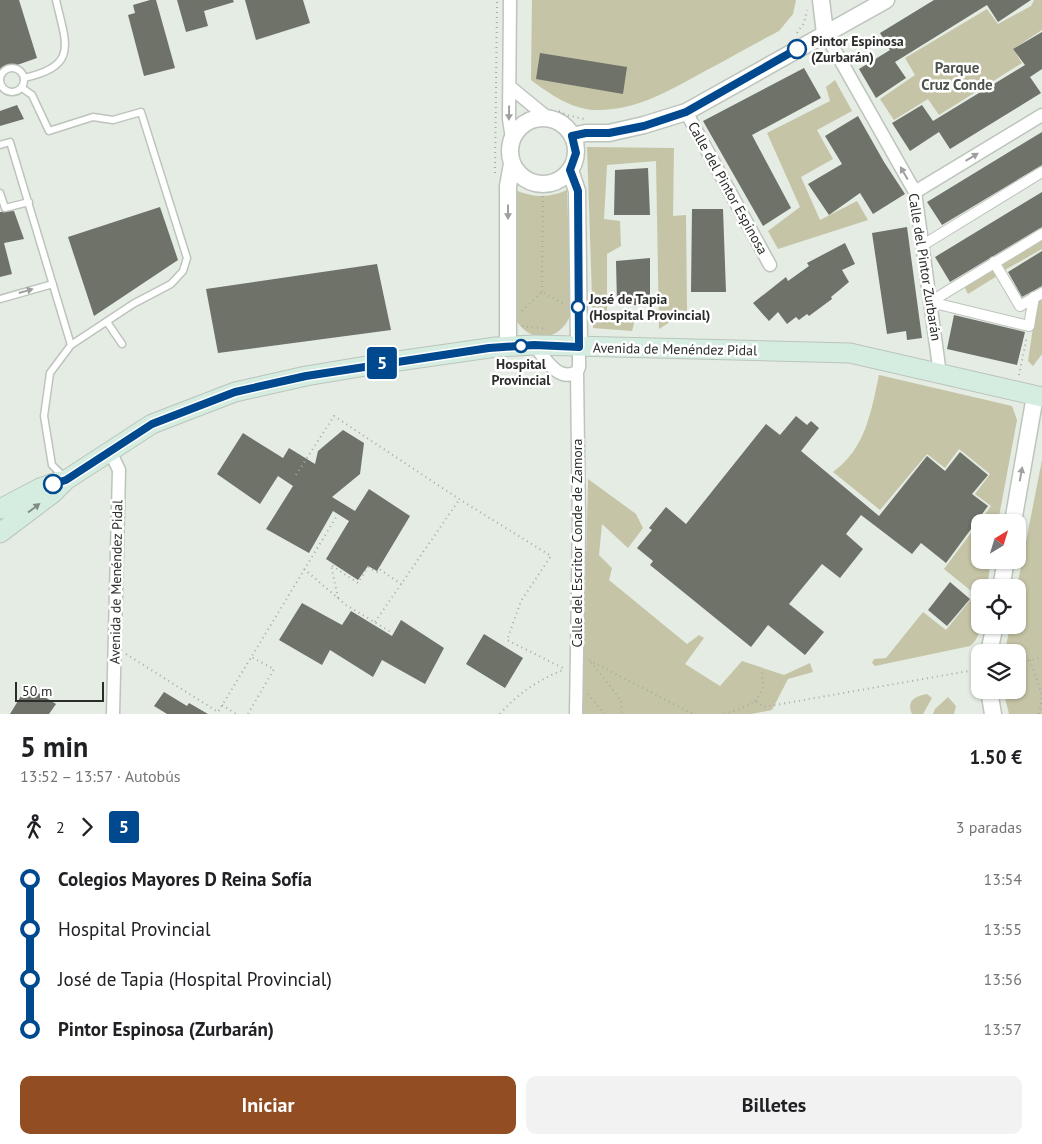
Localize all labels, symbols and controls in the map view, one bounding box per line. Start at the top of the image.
place label: Pintor Espinosa (Zurbarán) [811,32,904,66]
marker: Pintor Espinosa (Zurbarán) [787,39,807,59]
district label: Parque Cruz Conde [921,58,993,94]
one-way arrow [505,106,513,122]
street label: Calle del Pintor Espinosa [684,119,772,257]
one-way arrow [966,153,979,162]
one-way arrow [900,166,909,179]
street label: Calle del Pintor Zurbarán [904,192,946,342]
one-way arrow [504,204,512,220]
one-way arrow [19,287,34,295]
place label: José de Tapia (Hospital Provincial) [588,290,710,324]
marker: José de Tapia (Hospital Provincial) [571,300,585,314]
marker: Hospital Provincial [514,339,528,353]
street label: Avenida de Menéndez Pidal [593,339,757,359]
line badge: 5 [366,347,398,379]
text: 5 [377,351,387,374]
place label: Hospital Provincial [492,355,551,389]
street label: Calle del Escritor Conde de Zamora [568,438,586,647]
one-way arrow [1018,466,1026,482]
unlabelled marker [43,474,63,494]
street label: Avenida de Menéndez Pidal [106,500,126,664]
one-way arrow [27,502,40,513]
north arrow [971,514,1026,569]
map controls [971,514,1026,699]
button: locate [971,579,1026,634]
button: layers [971,644,1026,699]
scale bar [15,679,104,702]
text: 50 m [22,682,52,700]
text: 5 min [20,728,88,765]
text: 1.50 € [969,745,1022,769]
text: 13:52 – 13:57 · Autobús [20,766,181,786]
icon: walk [20,813,48,841]
icon: forward [73,813,101,841]
text: 5 [119,815,129,838]
text: 2 [56,817,65,837]
text: 3 paradas [956,817,1022,837]
text: Colegios Mayores D Reina Sofía [58,867,312,891]
text: 13:54 [984,869,1022,889]
text: Hospital Provincial [58,917,210,941]
text: 13:55 [984,919,1022,939]
text: José de Tapia (Hospital Provincial) [58,967,332,991]
text: 13:56 [984,969,1022,989]
text: Pintor Espinosa (Zurbarán) [58,1017,274,1041]
text: 13:57 [984,1019,1022,1039]
button: Iniciar [20,1076,516,1134]
button: Billetes [526,1076,1022,1134]

